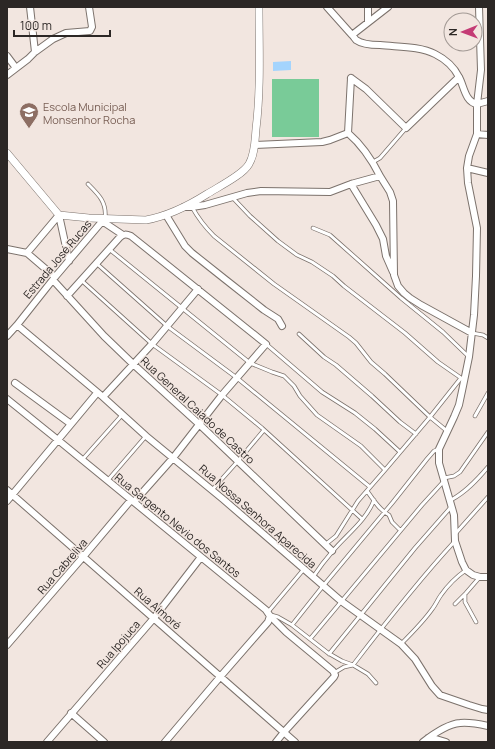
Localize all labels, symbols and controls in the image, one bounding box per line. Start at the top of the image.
scale bar [14,12,110,38]
north arrow [443,12,483,52]
text: 100 m [20,17,52,34]
text: N [445,28,460,36]
place label: Escola Municipal Monsenhor Rocha [43,99,135,127]
school or university icon: Escola Municipal Monsenhor Rocha [18,101,40,129]
street label: Estrada José Rucas [20,216,95,302]
street label: Rua General Caiado de Castro [138,353,259,467]
street label: Rua Nossa Senhora Aparecida [196,461,320,571]
street label: Rua Sargento Nevio dos Santos [112,469,244,581]
street label: Rua Cabreliva [34,535,90,597]
street label: Rua Aimoré [131,583,185,633]
street label: Rua Ipojuca [93,617,143,671]

